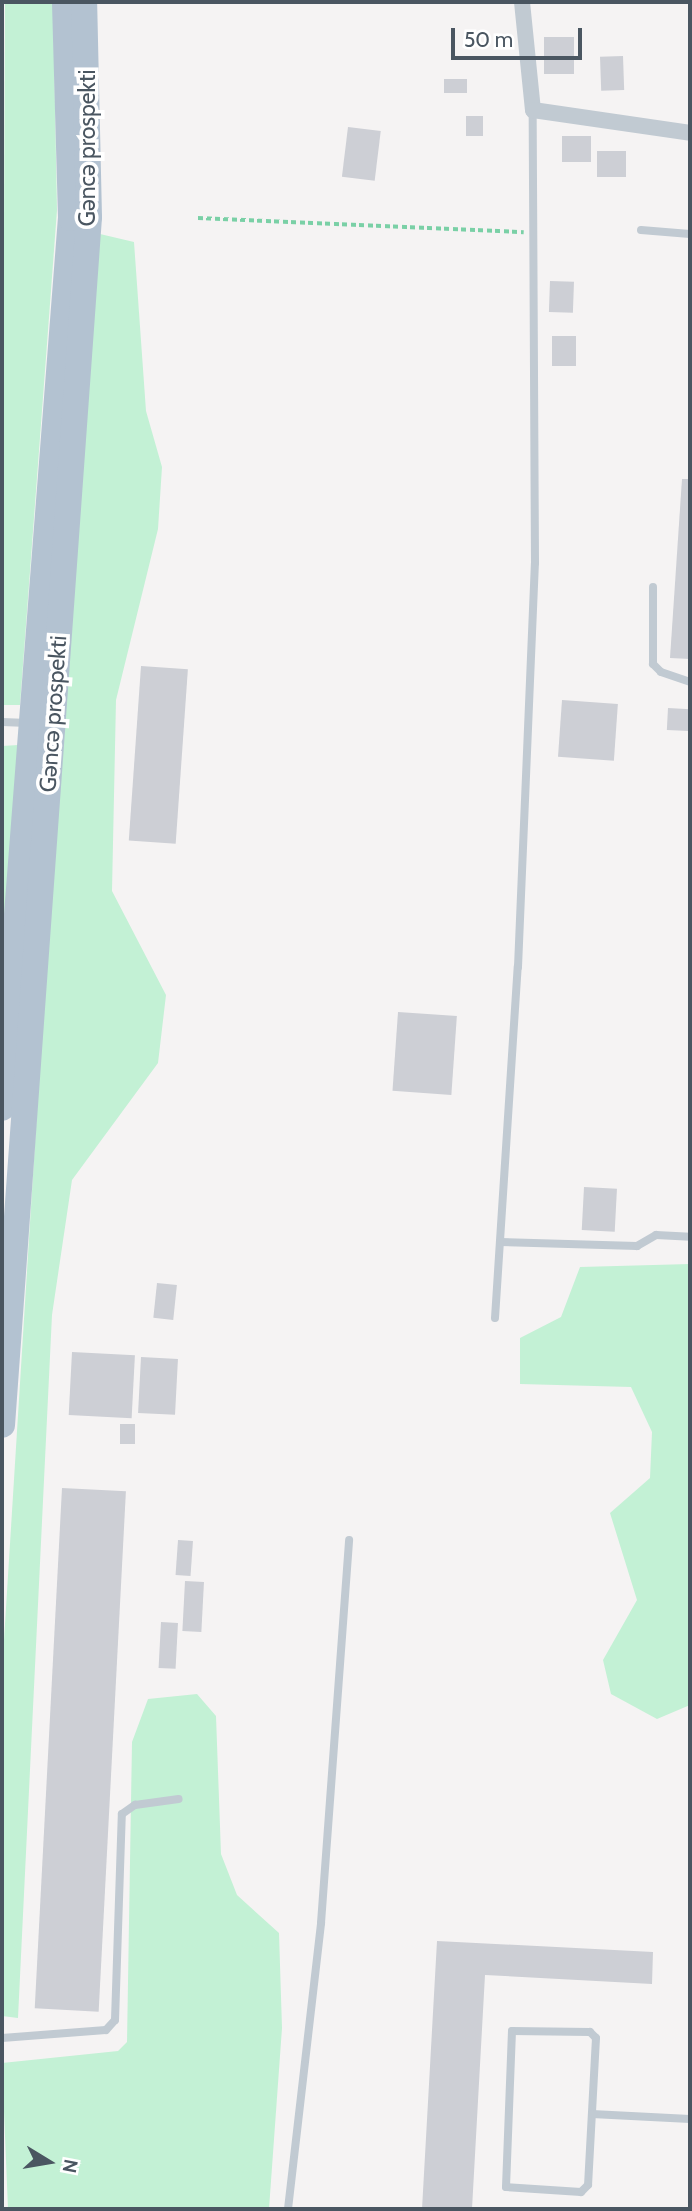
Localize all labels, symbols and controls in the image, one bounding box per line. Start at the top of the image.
scale bar [454,14,585,58]
text: 50 m [464,27,513,52]
street label: Gəncə prospekti [73,70,101,226]
street label: Gəncə prospekti [34,635,72,793]
north arrow [14,2127,84,2197]
text: N [58,2157,83,2175]

